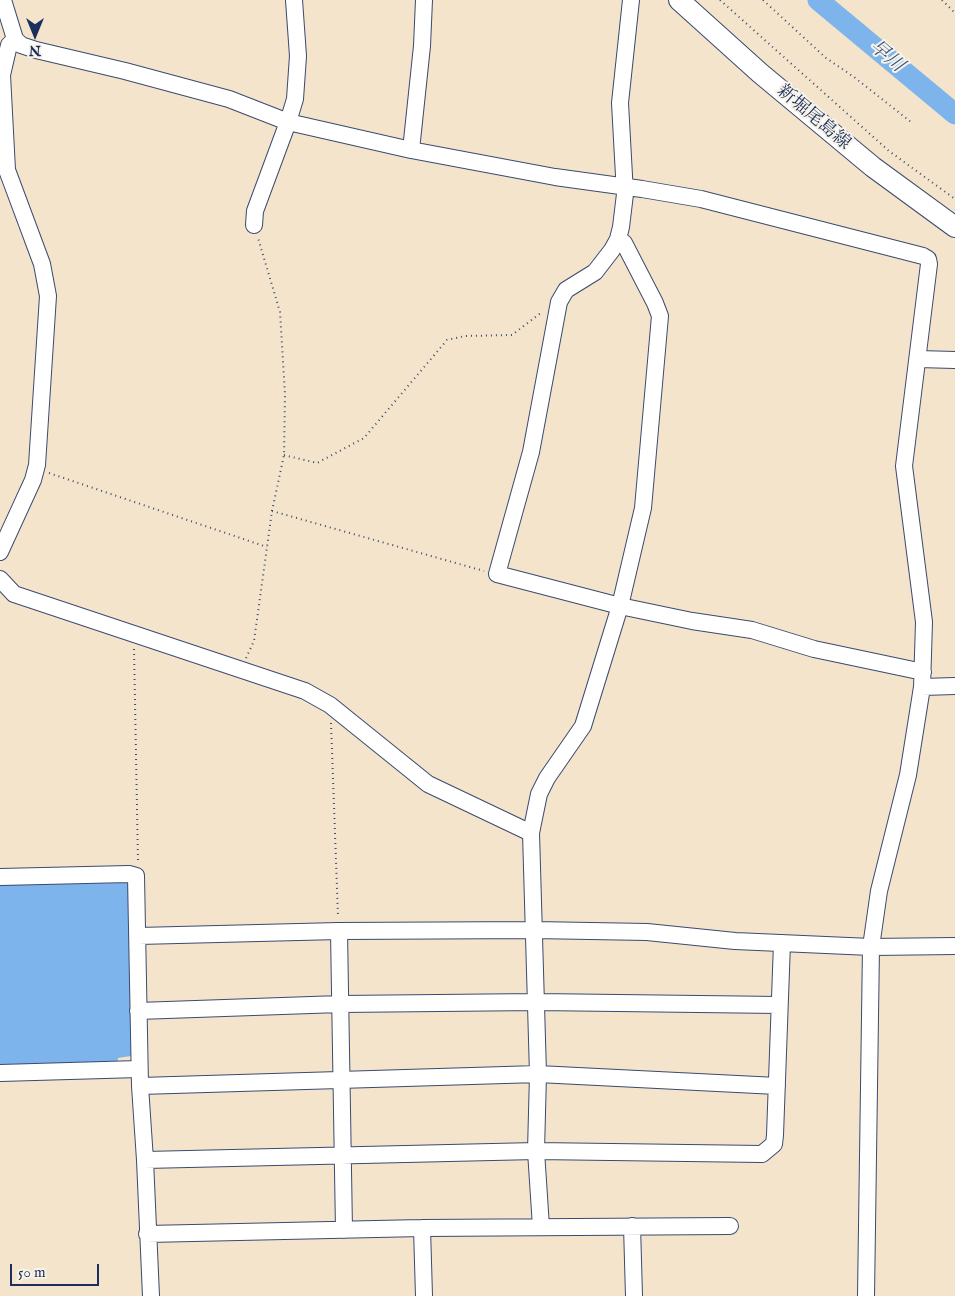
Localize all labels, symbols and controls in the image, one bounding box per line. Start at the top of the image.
north arrow [10,10,60,60]
water label: 早川 [864,36,908,78]
text: N [29,41,41,59]
street label: 新堀尾島線 [772,81,854,155]
scale bar [12,1254,101,1286]
text: 50 m [18,1263,46,1282]

